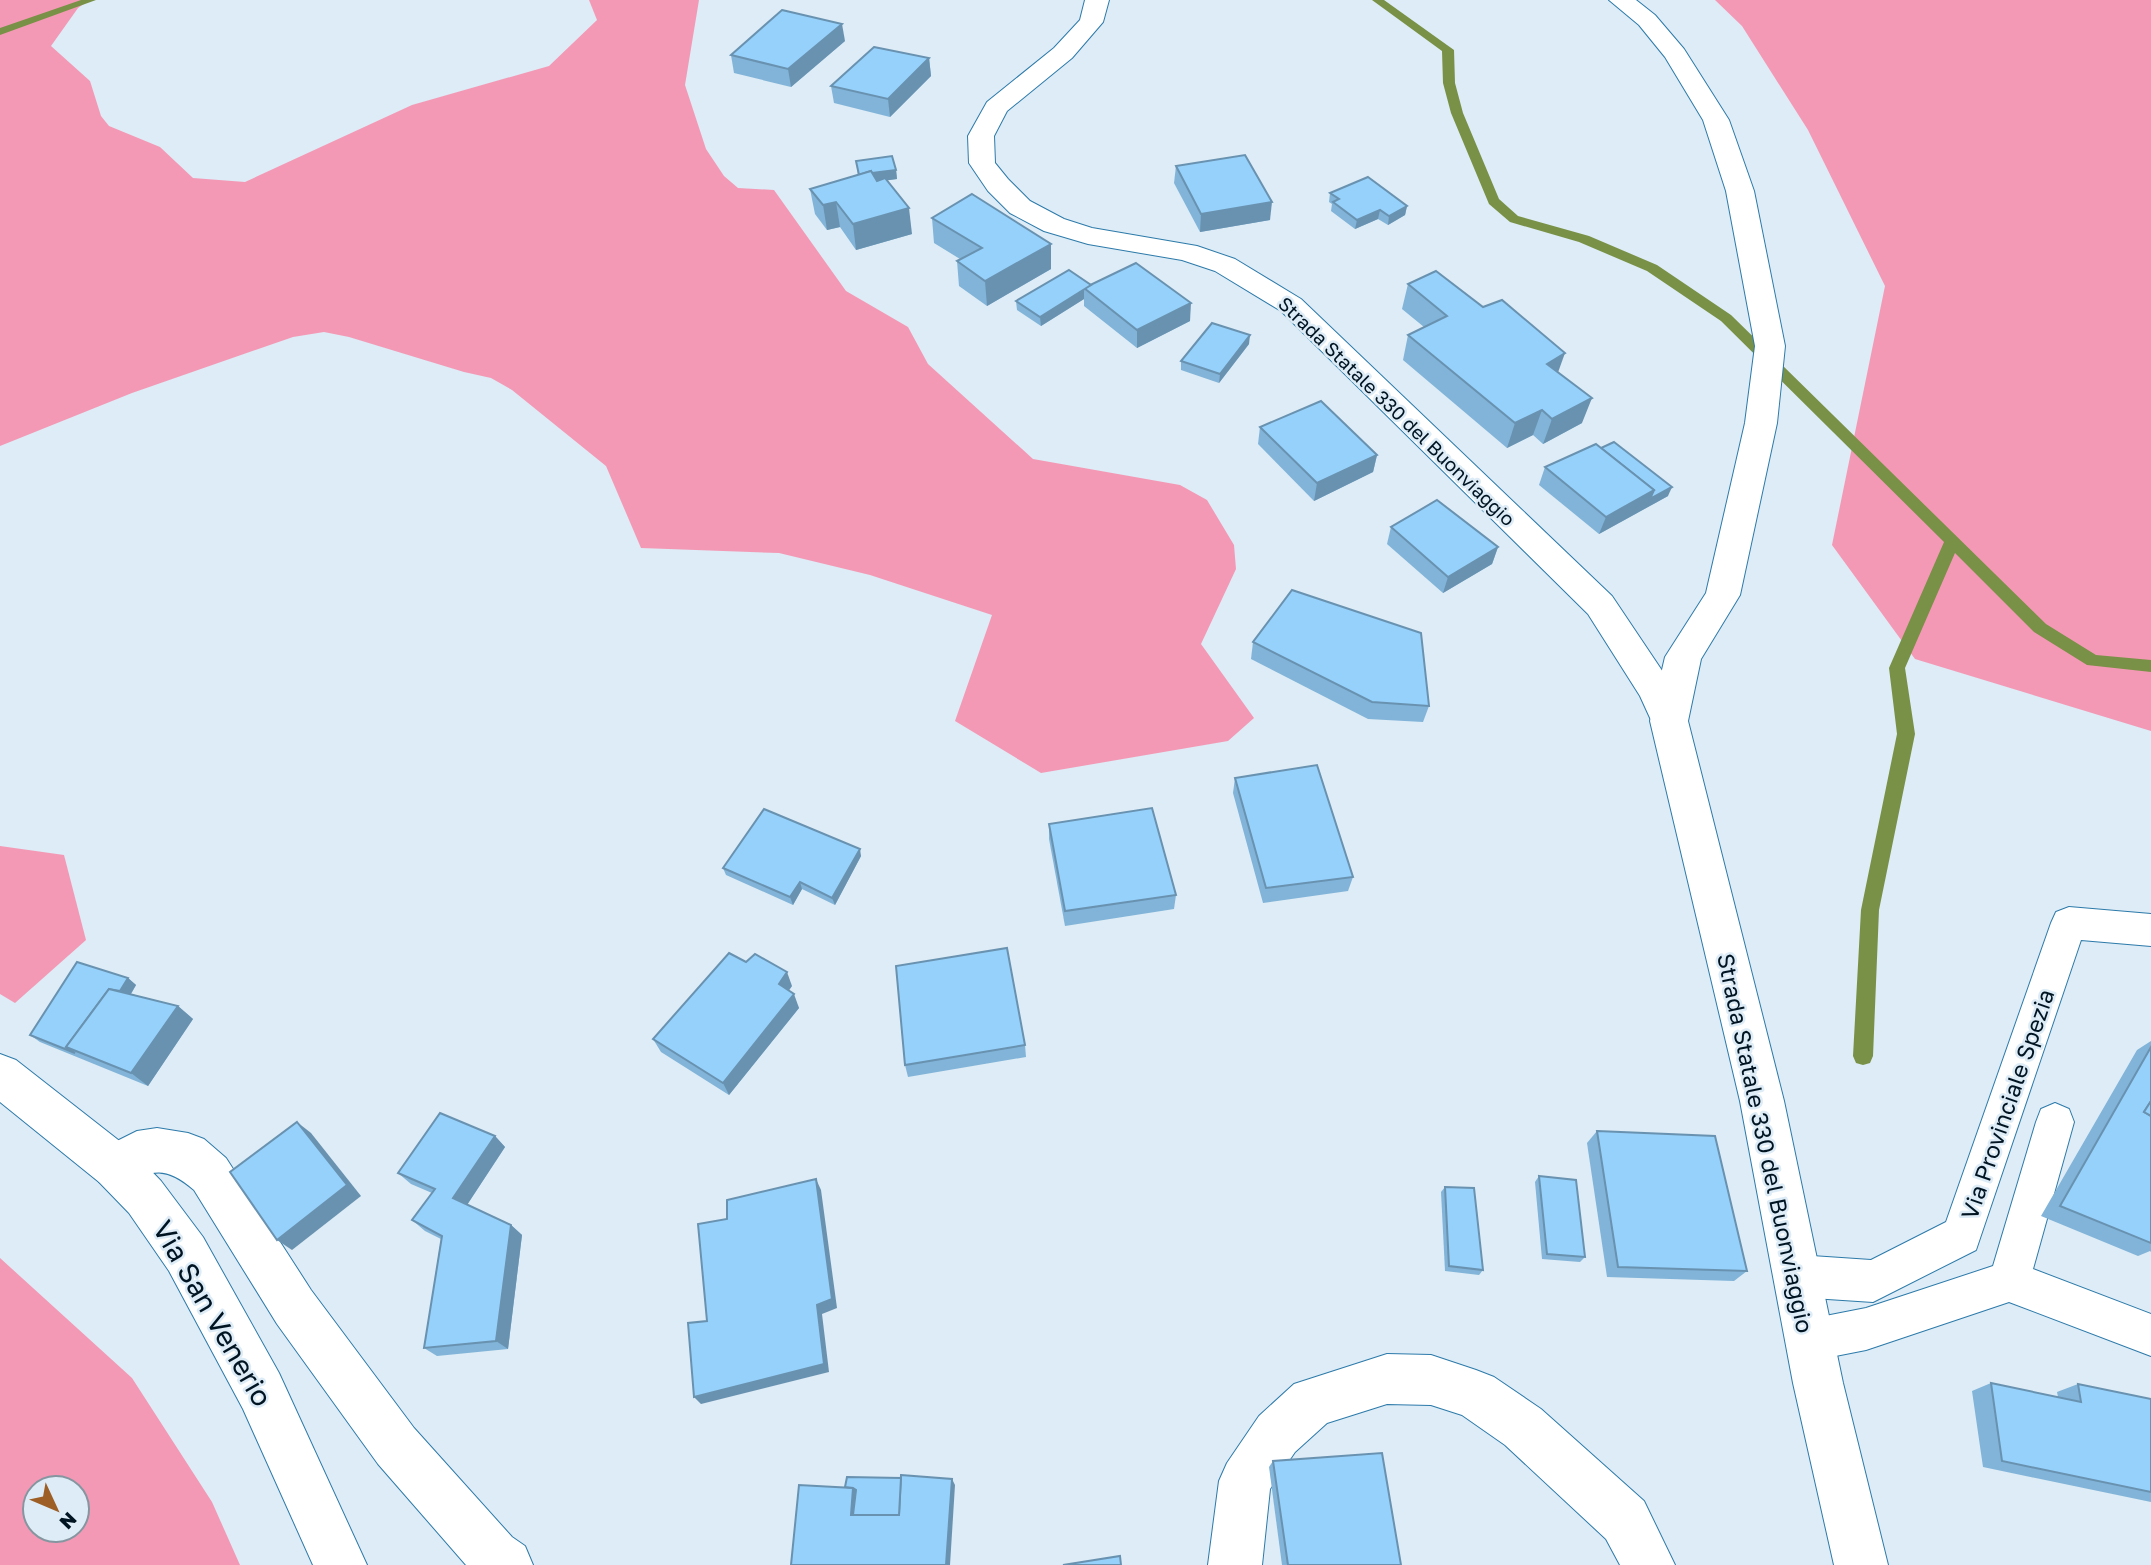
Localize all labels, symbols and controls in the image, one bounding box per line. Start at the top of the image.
street label: Strada Statale 330 del Buonviaggio [1274,292,1520,530]
street label: Strada Statale 330 del Buonviaggio [1712,951,1820,1335]
street label: Via Provinciale Spezia [1954,985,2060,1223]
street label: Via San Venerio [146,1214,280,1412]
north arrow [21,1474,91,1544]
text: N [55,1508,82,1534]

